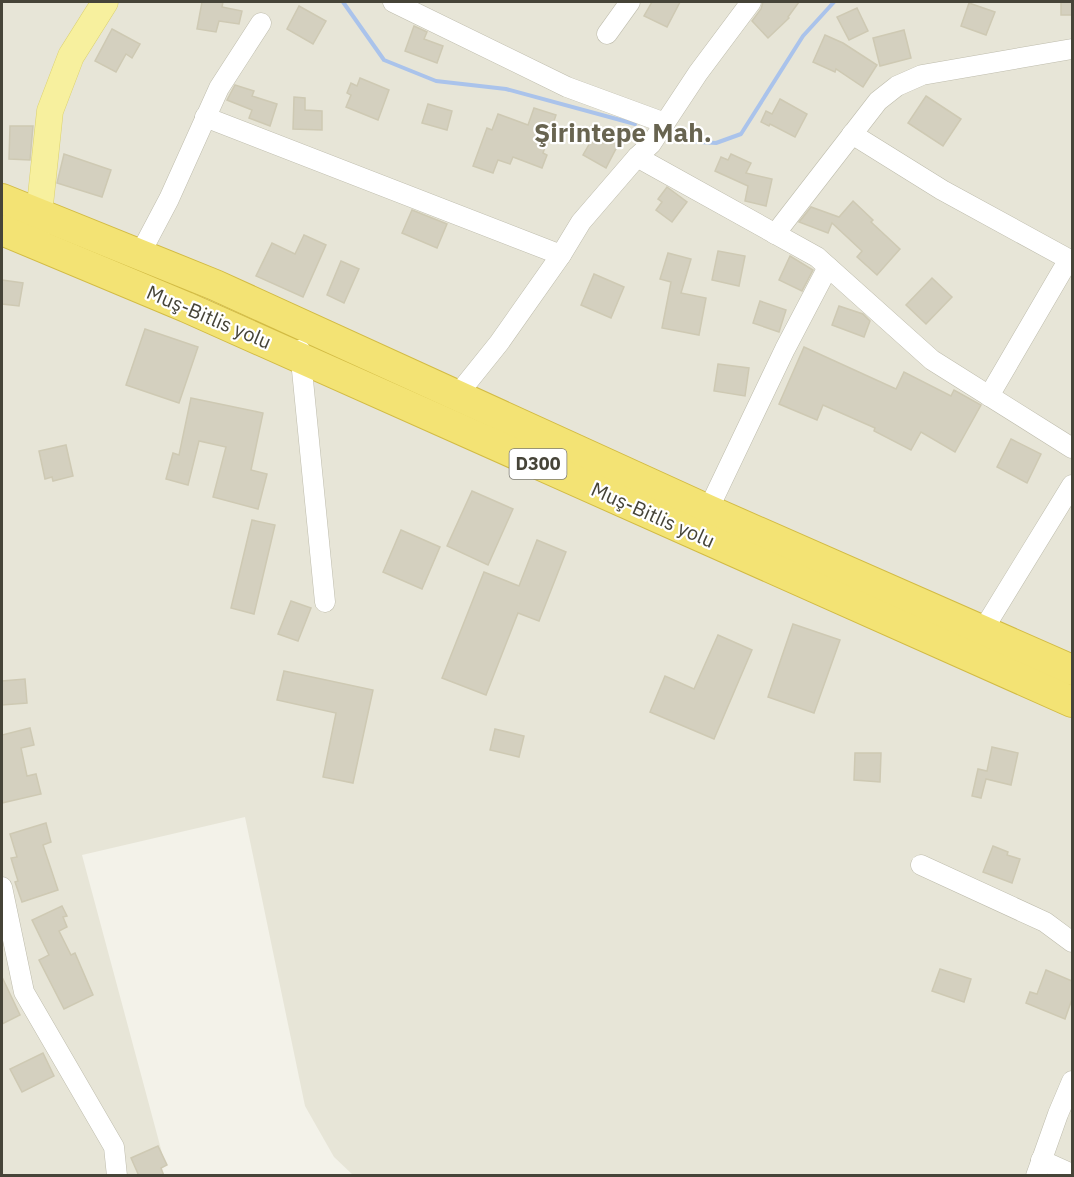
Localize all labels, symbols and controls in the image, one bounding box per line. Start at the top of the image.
district label: Şirintepe Mah. [534,115,712,149]
street label: Muş-Bitlis yolu [143,278,276,355]
road number: D300 [510,449,566,479]
street label: Muş-Bitlis yolu [587,475,719,554]

